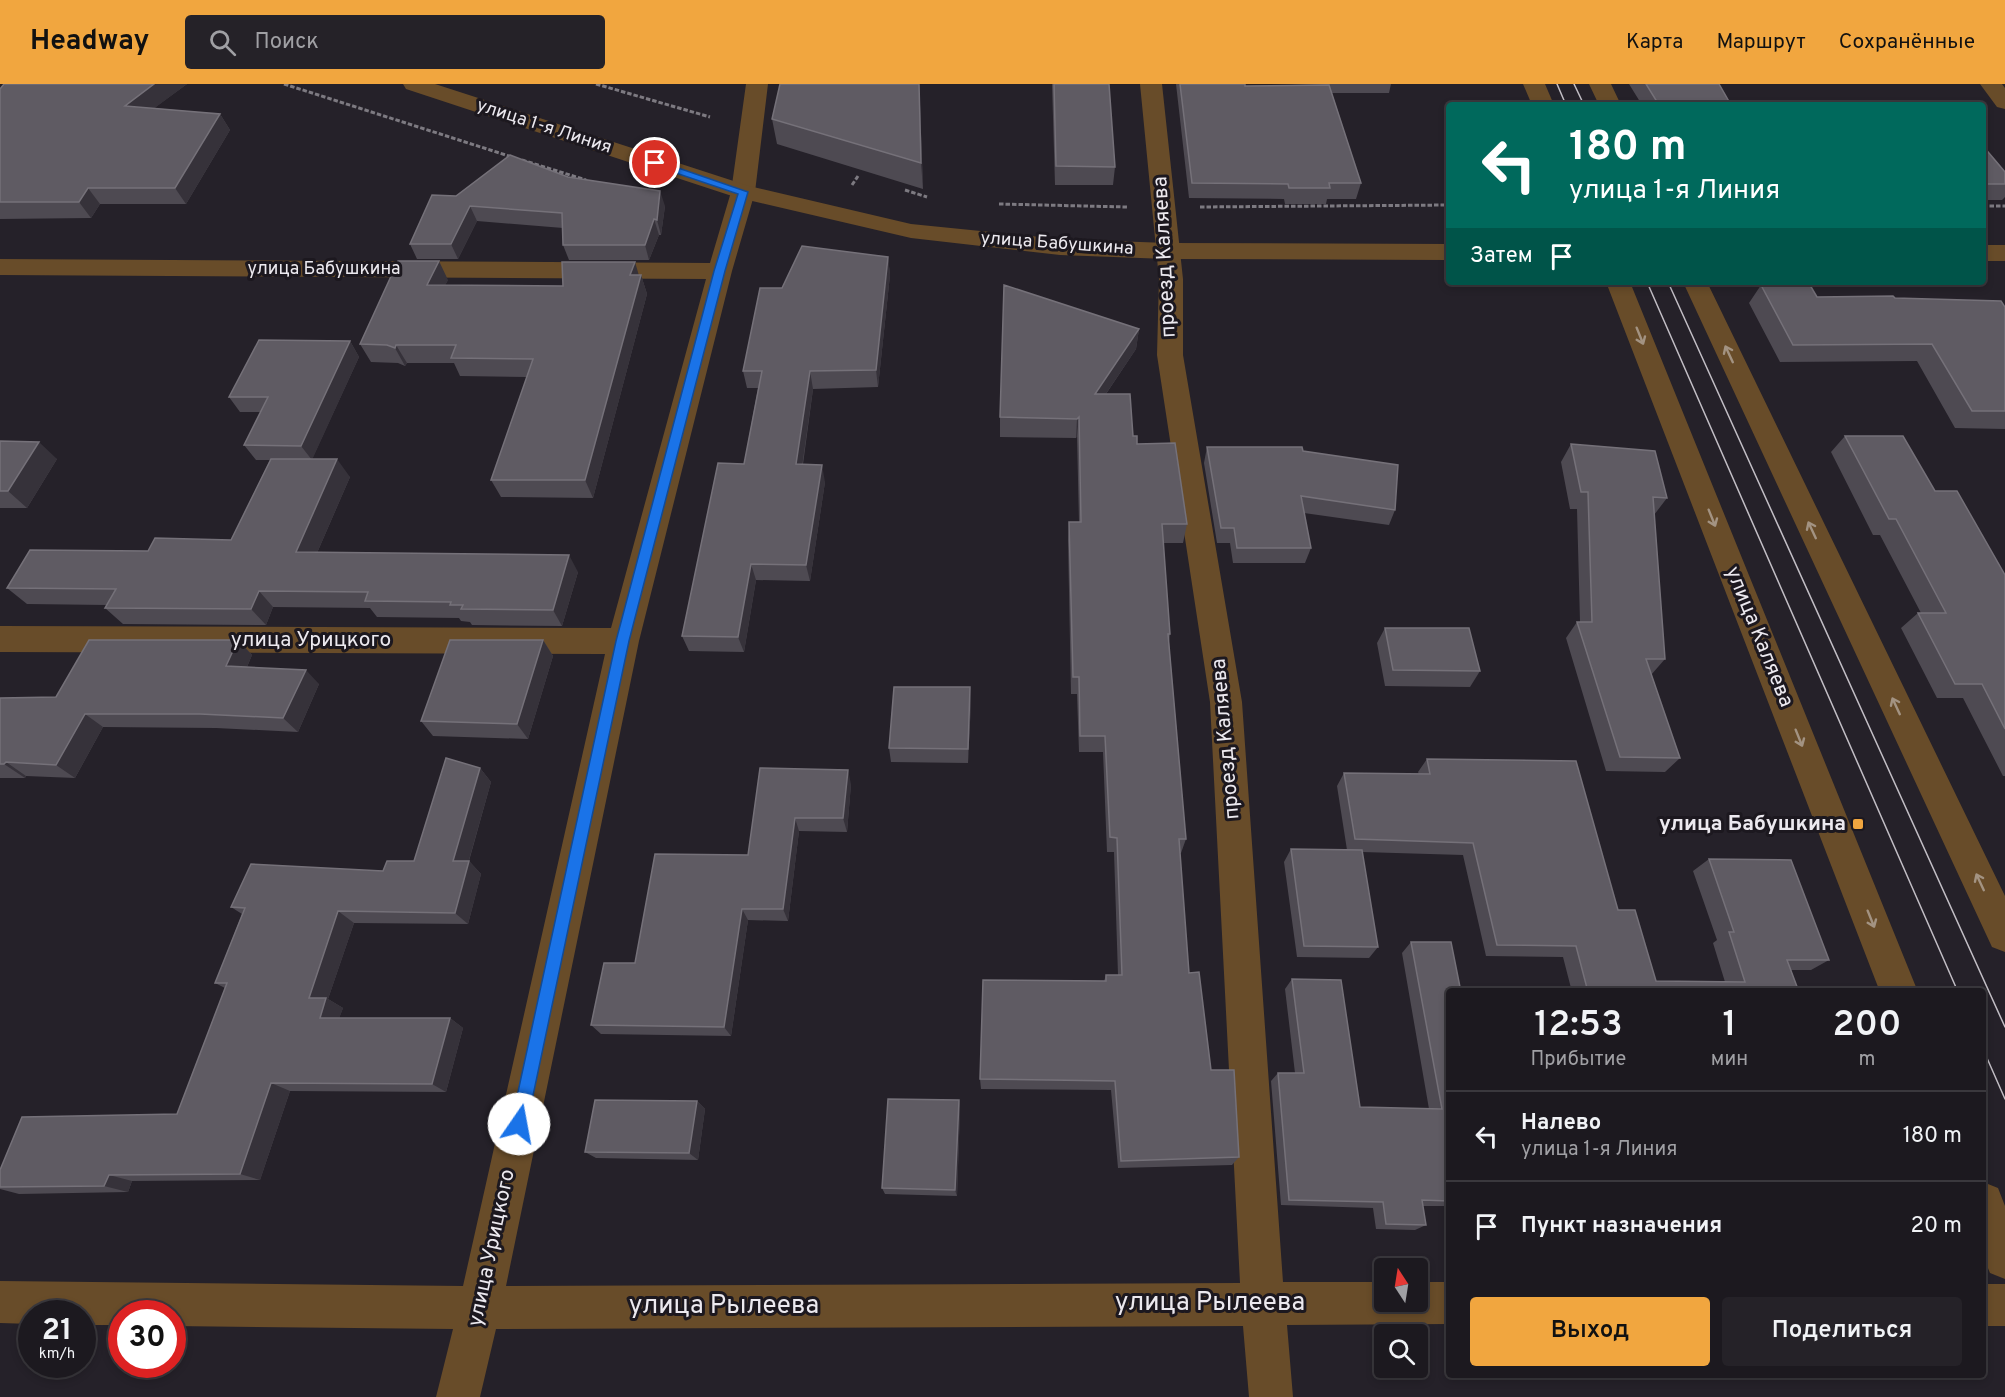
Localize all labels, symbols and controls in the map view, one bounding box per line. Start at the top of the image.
search box [185,15,605,69]
text: Headway [30,24,149,60]
icon: search [206,26,239,59]
text: Поиск [254,29,319,56]
text: Карта [1626,29,1683,56]
text: Маршрут [1716,29,1806,56]
text: Сохранённые [1839,29,1975,56]
street label: улица 1-я Линия [474,94,614,160]
text: 180 m [1569,122,1686,175]
icon: left [1470,126,1548,204]
pin [629,137,680,188]
icon: arrive [638,146,671,179]
text: улица 1-я Линия [1569,174,1780,208]
street label: проезд Каляева [1147,175,1183,339]
street label: улица Бабушкина [980,227,1134,261]
icon: arrive [1545,240,1578,273]
text: Затем [1470,243,1533,270]
street label: улица Бабушкина [247,258,401,281]
one-way arrow [1635,327,1646,345]
one-way arrow [1722,345,1734,363]
one-way arrow [1707,508,1718,526]
one-way arrow [1806,522,1818,540]
street label: улица Каляева [1719,563,1799,711]
street label: улица Урицкого [231,627,391,654]
street label: проезд Каляева [1205,657,1247,821]
one-way arrow [1890,698,1902,716]
one-way arrow [1794,728,1805,747]
place label: улица Бабушкина [1659,811,1846,838]
marker: улица Бабушкина [1851,817,1865,831]
one-way arrow [1973,874,1985,892]
one-way arrow [1866,910,1877,928]
text: 12:53 [1534,1003,1623,1049]
text: 1 [1722,1003,1736,1049]
text: 200 [1833,1003,1902,1049]
text: Прибытие [1530,1047,1626,1073]
text: мин [1711,1047,1748,1073]
text: m [1859,1047,1876,1073]
position arrow [487,1092,551,1156]
text: Налево [1521,1110,1601,1137]
icon: left [1470,1120,1503,1153]
text: 180 m [1903,1123,1962,1150]
text: улица 1-я Линия [1521,1137,1677,1163]
street label: улица Урицкого [462,1167,522,1329]
icon: arrive [1470,1210,1503,1243]
text: Пункт назначения [1521,1213,1722,1240]
text: 20 m [1911,1213,1962,1240]
north arrow [1374,1258,1428,1312]
map controls [1374,1258,1428,1378]
street label: улица Рылеева [1115,1287,1305,1320]
street label: улица Рылеева [629,1290,819,1323]
button: Выход [1470,1297,1710,1366]
button: Поделиться [1722,1297,1962,1366]
speed limit sign: 30 [108,1300,186,1378]
text: 21 [42,1313,72,1350]
button: search [1374,1324,1428,1378]
text: km/h [39,1345,75,1364]

